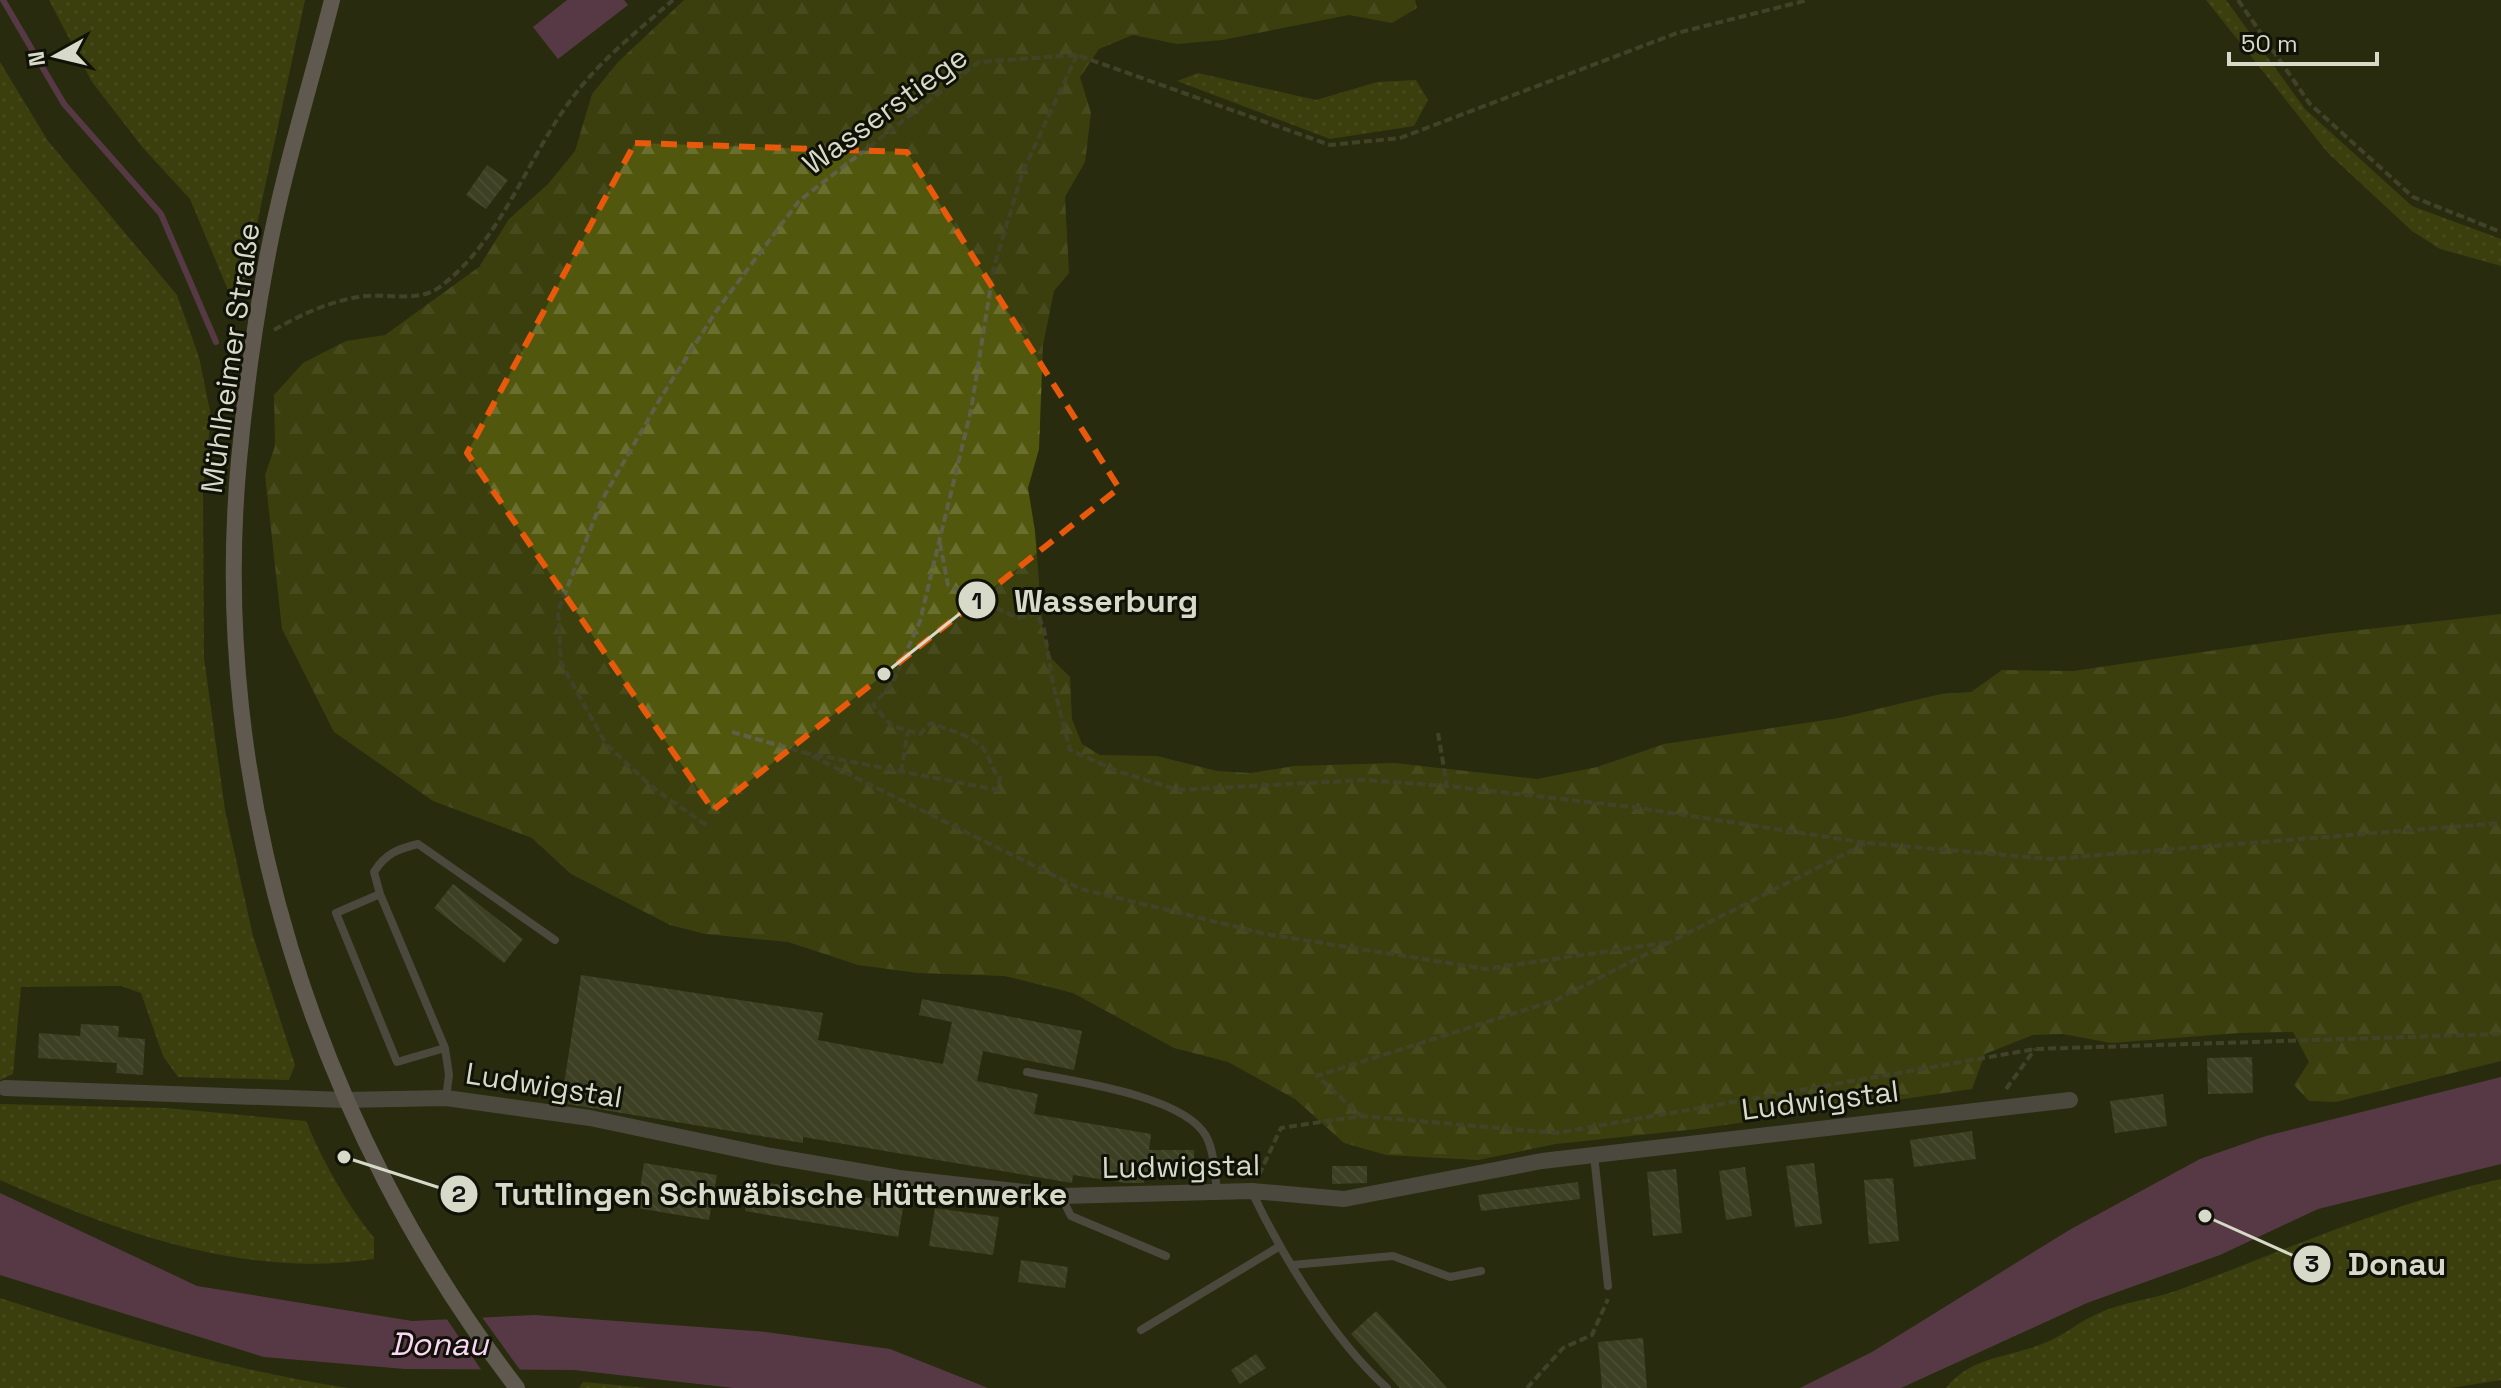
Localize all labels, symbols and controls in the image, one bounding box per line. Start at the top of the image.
north arrow [16,16,96,96]
scale bar [2229,16,2377,66]
text: 50 m [2241,28,2298,59]
street label: Wasserstiege [795,37,975,183]
text: N [21,50,51,68]
street label: Mühlheimer Straße [192,220,268,496]
callout: Wasserburg [957,572,1214,628]
text: Wasserburg [1014,581,1198,621]
text: 1 [972,585,982,616]
street label: Ludwigstal [463,1053,625,1117]
street label: Ludwigstal [1739,1071,1901,1129]
street label: Ludwigstal [1101,1145,1261,1187]
callout: Tuttlingen Schwäbische Hüttenwerke [439,1166,1084,1222]
text: Tuttlingen Schwäbische Hüttenwerke [495,1174,1067,1214]
text: 2 [452,1178,466,1209]
callout: Donau [2292,1236,2462,1292]
text: Donau [2348,1244,2446,1284]
text: 3 [2305,1248,2319,1279]
water label: Donau [390,1324,490,1364]

